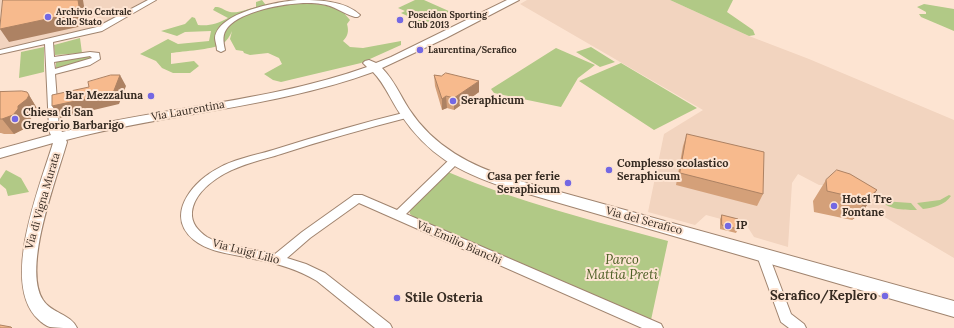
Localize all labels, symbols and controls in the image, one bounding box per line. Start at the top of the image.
place label: Archivio Centrale dello Stato [56,7,132,28]
place label: Poseidon Sporting Club 2013 [408,10,487,31]
marker: Archivio Centrale dello Stato [43,12,53,22]
marker: Poseidon Sporting Club 2013 [395,15,405,25]
marker: Laurentina/Serafico [415,45,425,55]
place label: Laurentina/Serafico [428,45,517,55]
place label: Bar Mezzaluna [65,89,143,103]
marker: Bar Mezzaluna [146,91,156,101]
place label: Seraphicum [461,94,524,108]
marker: Seraphicum [448,96,458,106]
street label: Via Laurentina [150,98,226,124]
place label: Chiesa di San Gregorio Barbarigo [23,106,124,132]
marker: Chiesa di San Gregorio Barbarigo [10,114,20,124]
street label: Via di Vigna Murata [23,151,63,251]
place label: Complesso scolastico Seraphicum [617,157,728,183]
marker: Complesso scolastico Seraphicum [604,165,614,175]
place label: Casa per ferie Seraphicum [487,170,560,196]
marker: Casa per ferie Seraphicum [563,178,573,188]
place label: Hotel Tre Fontane [842,193,892,219]
marker: Hotel Tre Fontane [829,201,839,211]
street label: Via del Serafico [604,204,684,238]
street label: Via Emilio Bianchi [414,218,504,268]
place label: IP [736,219,747,233]
marker: IP [723,221,733,231]
street label: Via Luigi Lilio [211,237,281,267]
park label: Parco Mattia Preti [586,252,658,283]
place label: Serafico/Keplero [770,288,877,304]
place label: Stile Osteria [405,290,483,306]
marker: Serafico/Keplero [880,291,890,301]
marker: Stile Osteria [392,293,402,303]

